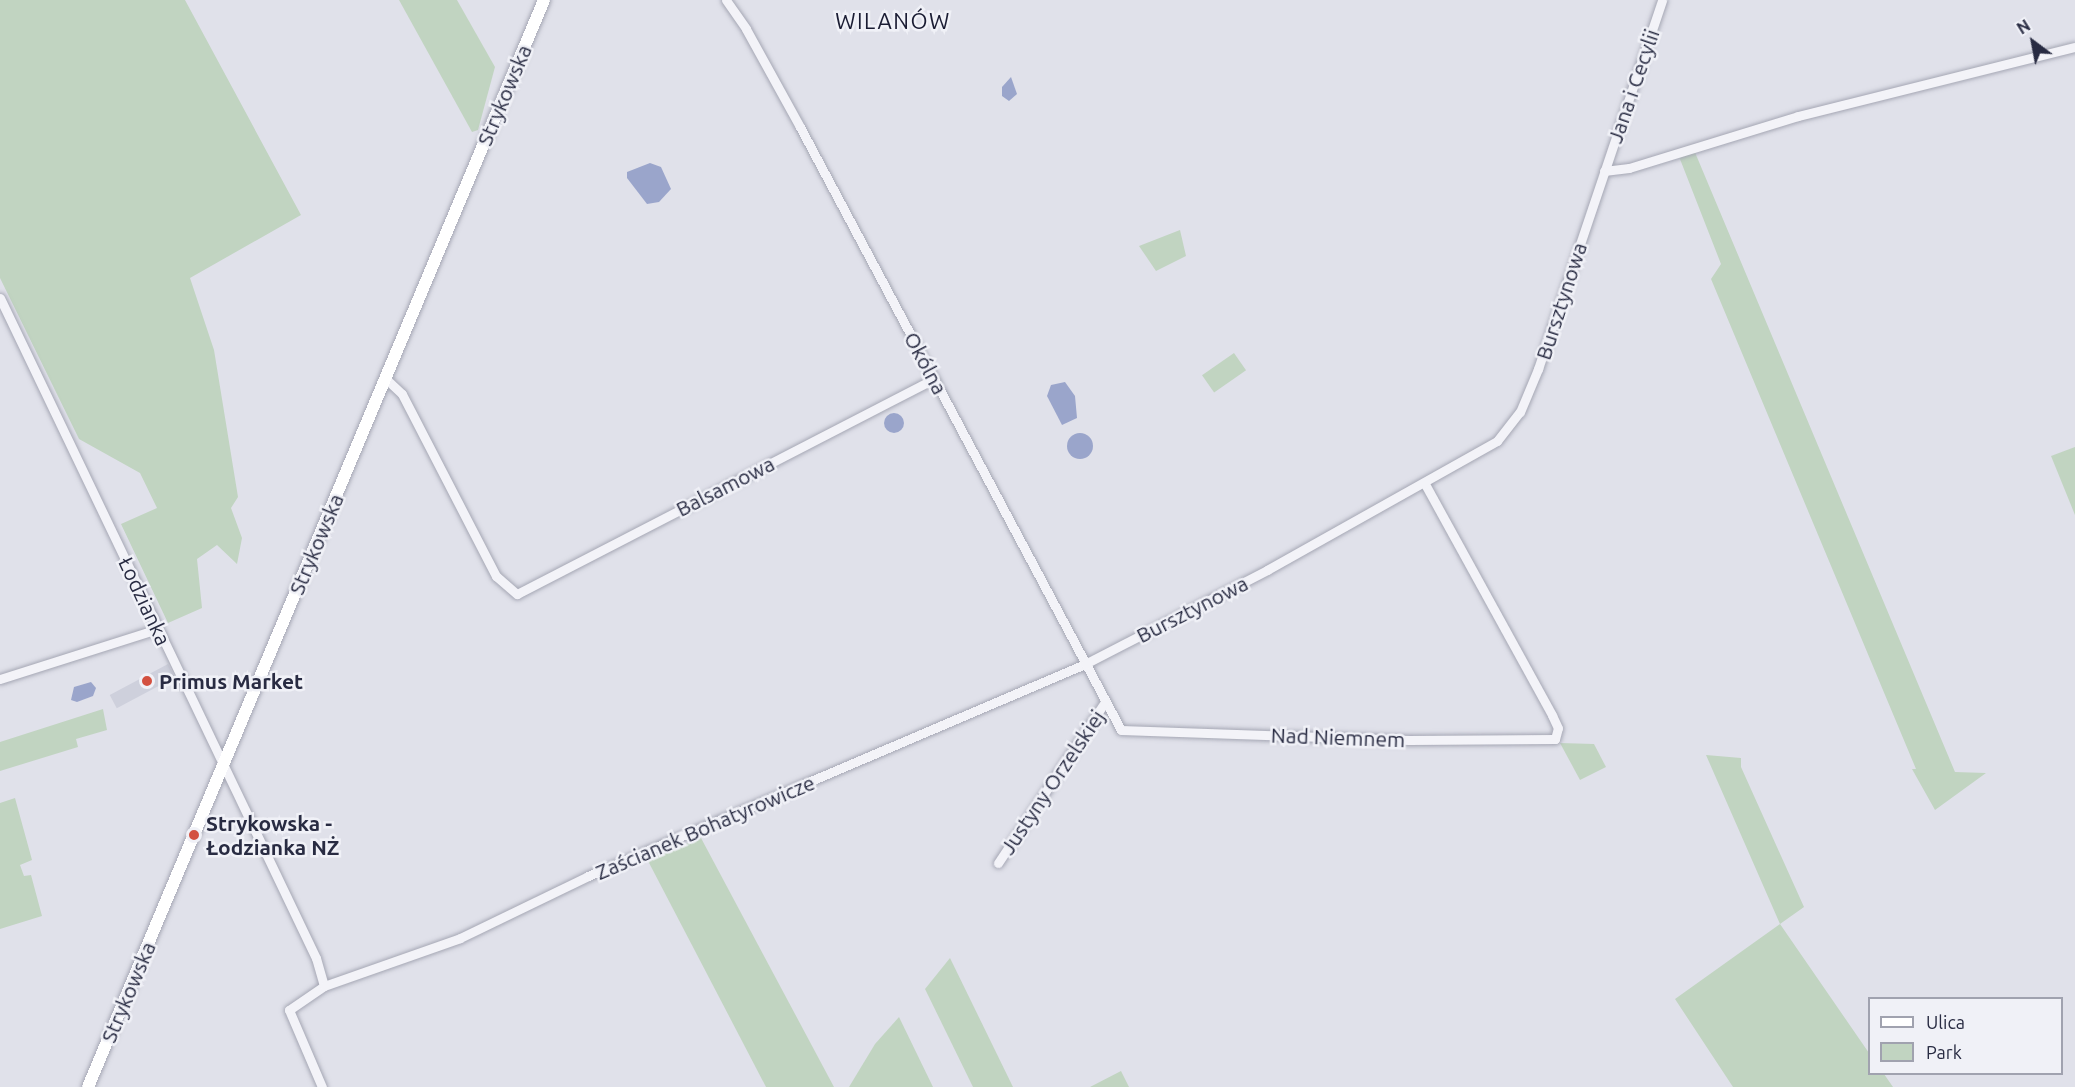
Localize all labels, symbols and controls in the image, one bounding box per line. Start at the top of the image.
district label: WILANÓW [835,8,951,34]
north arrow [2003,12,2063,72]
text: N [2014,16,2033,38]
street label: Jana i Cecylii [1602,26,1664,146]
street label: Strykowska [471,41,537,149]
street label: Bursztynowa [1530,239,1592,363]
street label: Okólna [899,327,953,399]
street label: Balsamowa [672,450,778,522]
street label: Strykowska [283,490,349,598]
street label: Łodzianka [114,553,176,649]
street label: Bursztynowa [1132,570,1252,648]
place label: Primus Market [159,668,303,694]
marker: Primus Market [140,674,154,688]
street label: Justyny Orzelskiej [994,705,1110,859]
street label: Nad Niemnem [1270,722,1406,752]
street label: Zaścianek Bohatyrowicze [592,769,818,885]
place label: Strykowska - Łodzianka NŻ [206,810,339,860]
marker: Strykowska - Łodzianka NŻ [187,828,201,842]
street label: Strykowska [95,938,161,1046]
legend [1868,997,2063,1075]
text: Ulica [1926,1012,1965,1032]
text: Park [1926,1042,1962,1062]

